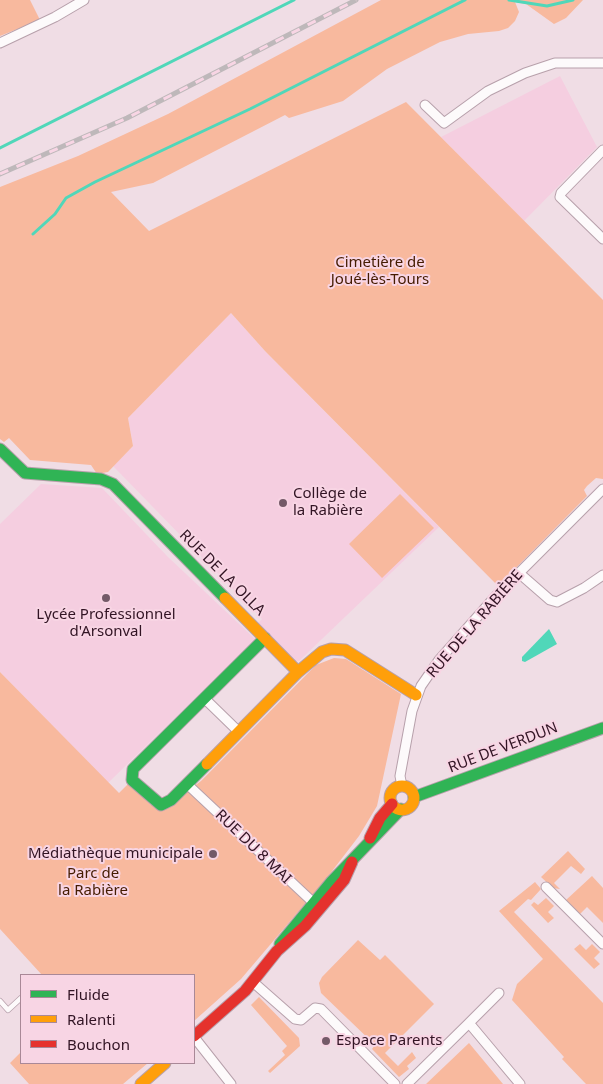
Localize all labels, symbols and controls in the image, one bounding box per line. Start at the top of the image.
park label: Cimetière de Joué-lès-Tours [331,254,429,289]
place label: Collège de la Rabière [293,485,367,520]
marker: Collège de la Rabière [277,497,289,509]
street label: RUE DE LA OLLA [175,526,269,620]
street label: RUE DE LA RABIÈRE [423,566,527,682]
marker: Lycée Professionnel d'Arsonval [100,592,112,604]
place label: Lycée Professionnel d'Arsonval [36,606,176,641]
street label: RUE DE VERDUN [446,719,560,777]
street label: RUE DU 8 MAI [211,806,295,888]
place label: Médiathèque municipale [28,845,203,863]
marker: Médiathèque municipale [207,848,219,860]
park label: Parc de la Rabière [58,865,128,900]
legend [20,974,195,1064]
text: Fluide [67,984,109,1004]
text: Ralenti [67,1009,116,1029]
place label: Espace Parents [336,1032,442,1050]
text: Bouchon [67,1034,130,1054]
marker: Espace Parents [320,1035,332,1047]

